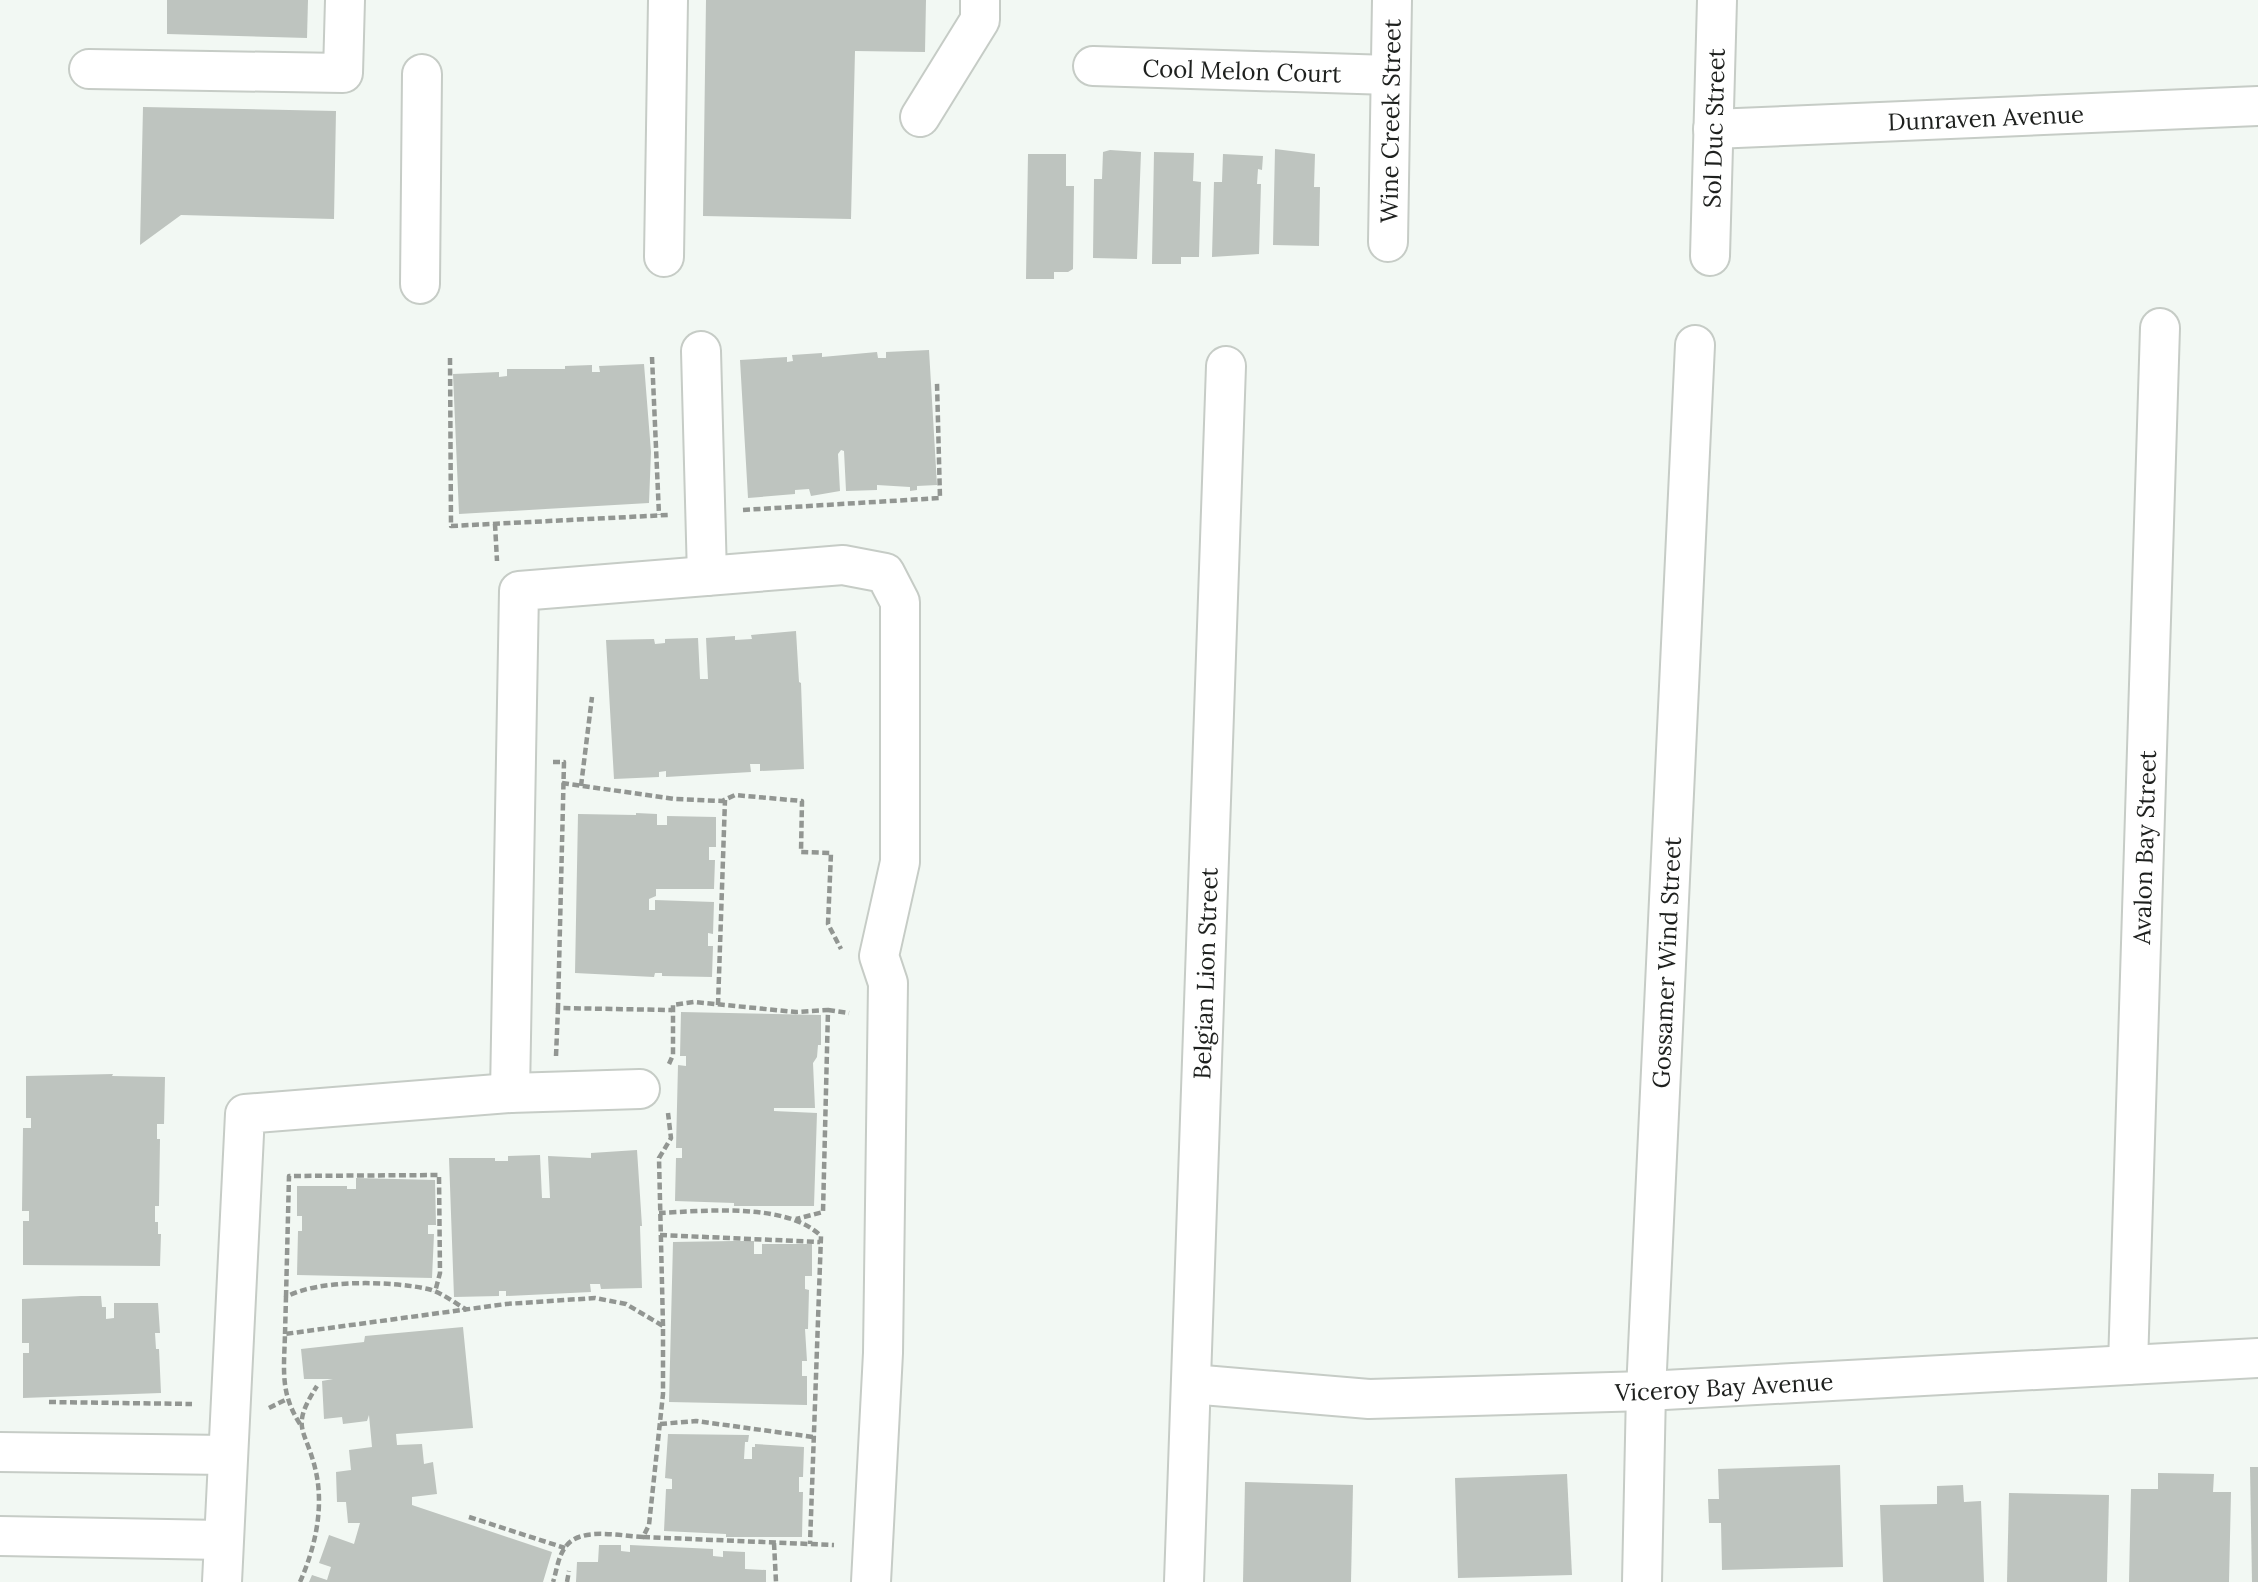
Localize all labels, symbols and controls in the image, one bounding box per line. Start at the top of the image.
street label: Wine Creek Street [1373,18,1407,223]
street label: Sol Duc Street [1696,47,1731,208]
street label: Cool Melon Court [1142,52,1343,89]
street label: Dunraven Avenue [1887,98,2085,137]
street label: Avalon Bay Street [2125,749,2162,946]
street label: Gossamer Wind Street [1645,835,1687,1089]
street label: Belgian Lion Street [1186,866,1224,1080]
street label: Viceroy Bay Avenue [1614,1365,1834,1407]

